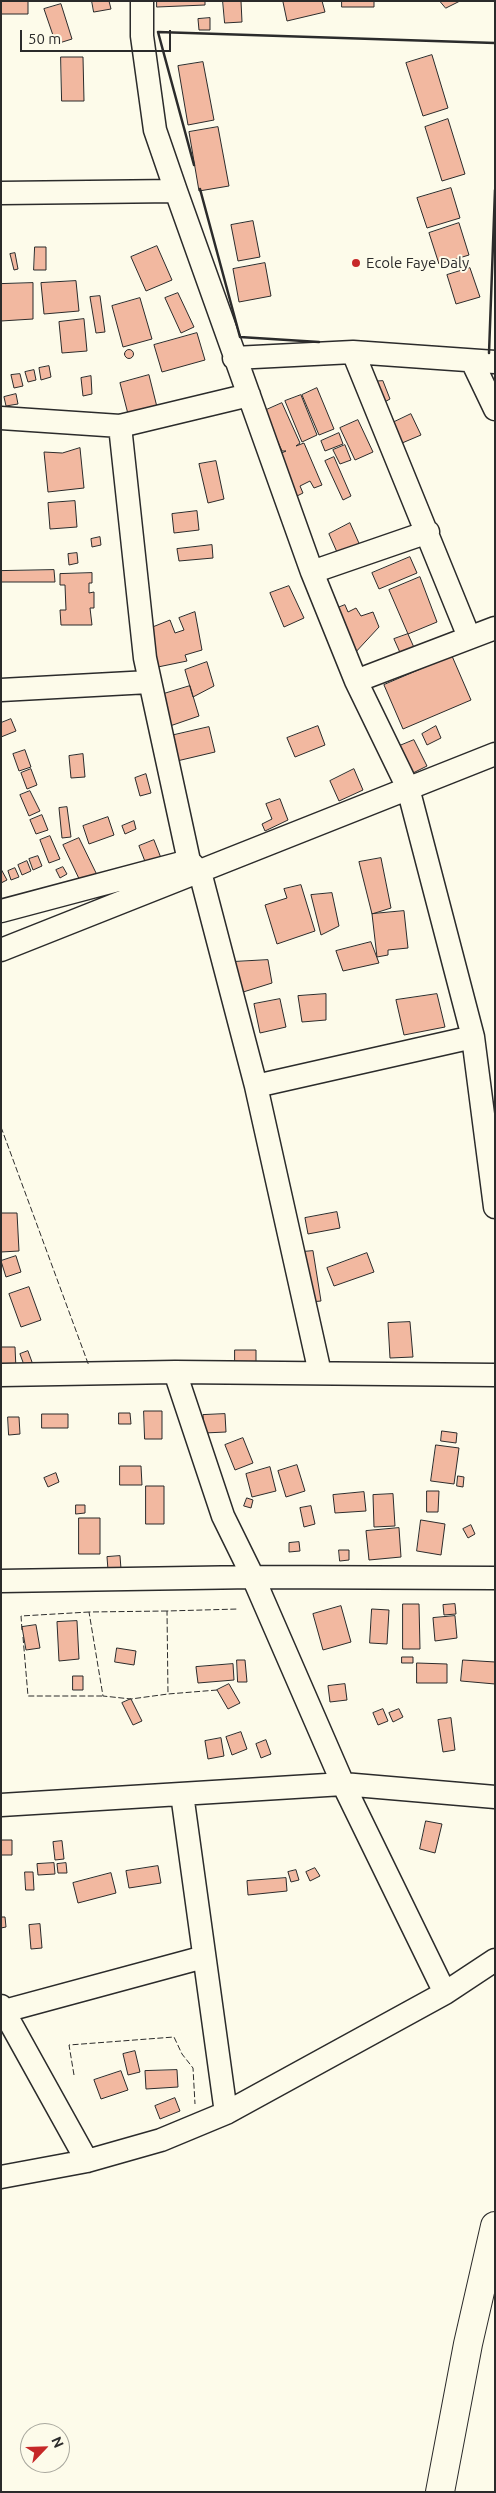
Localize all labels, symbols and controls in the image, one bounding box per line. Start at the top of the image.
scale bar [22,20,174,52]
text: 50 m [28,30,61,47]
place label: Ecole Faye Daly [366,254,469,272]
marker: Ecole Faye Daly [350,257,362,269]
north arrow [20,2423,70,2473]
text: N [48,2434,67,2450]

